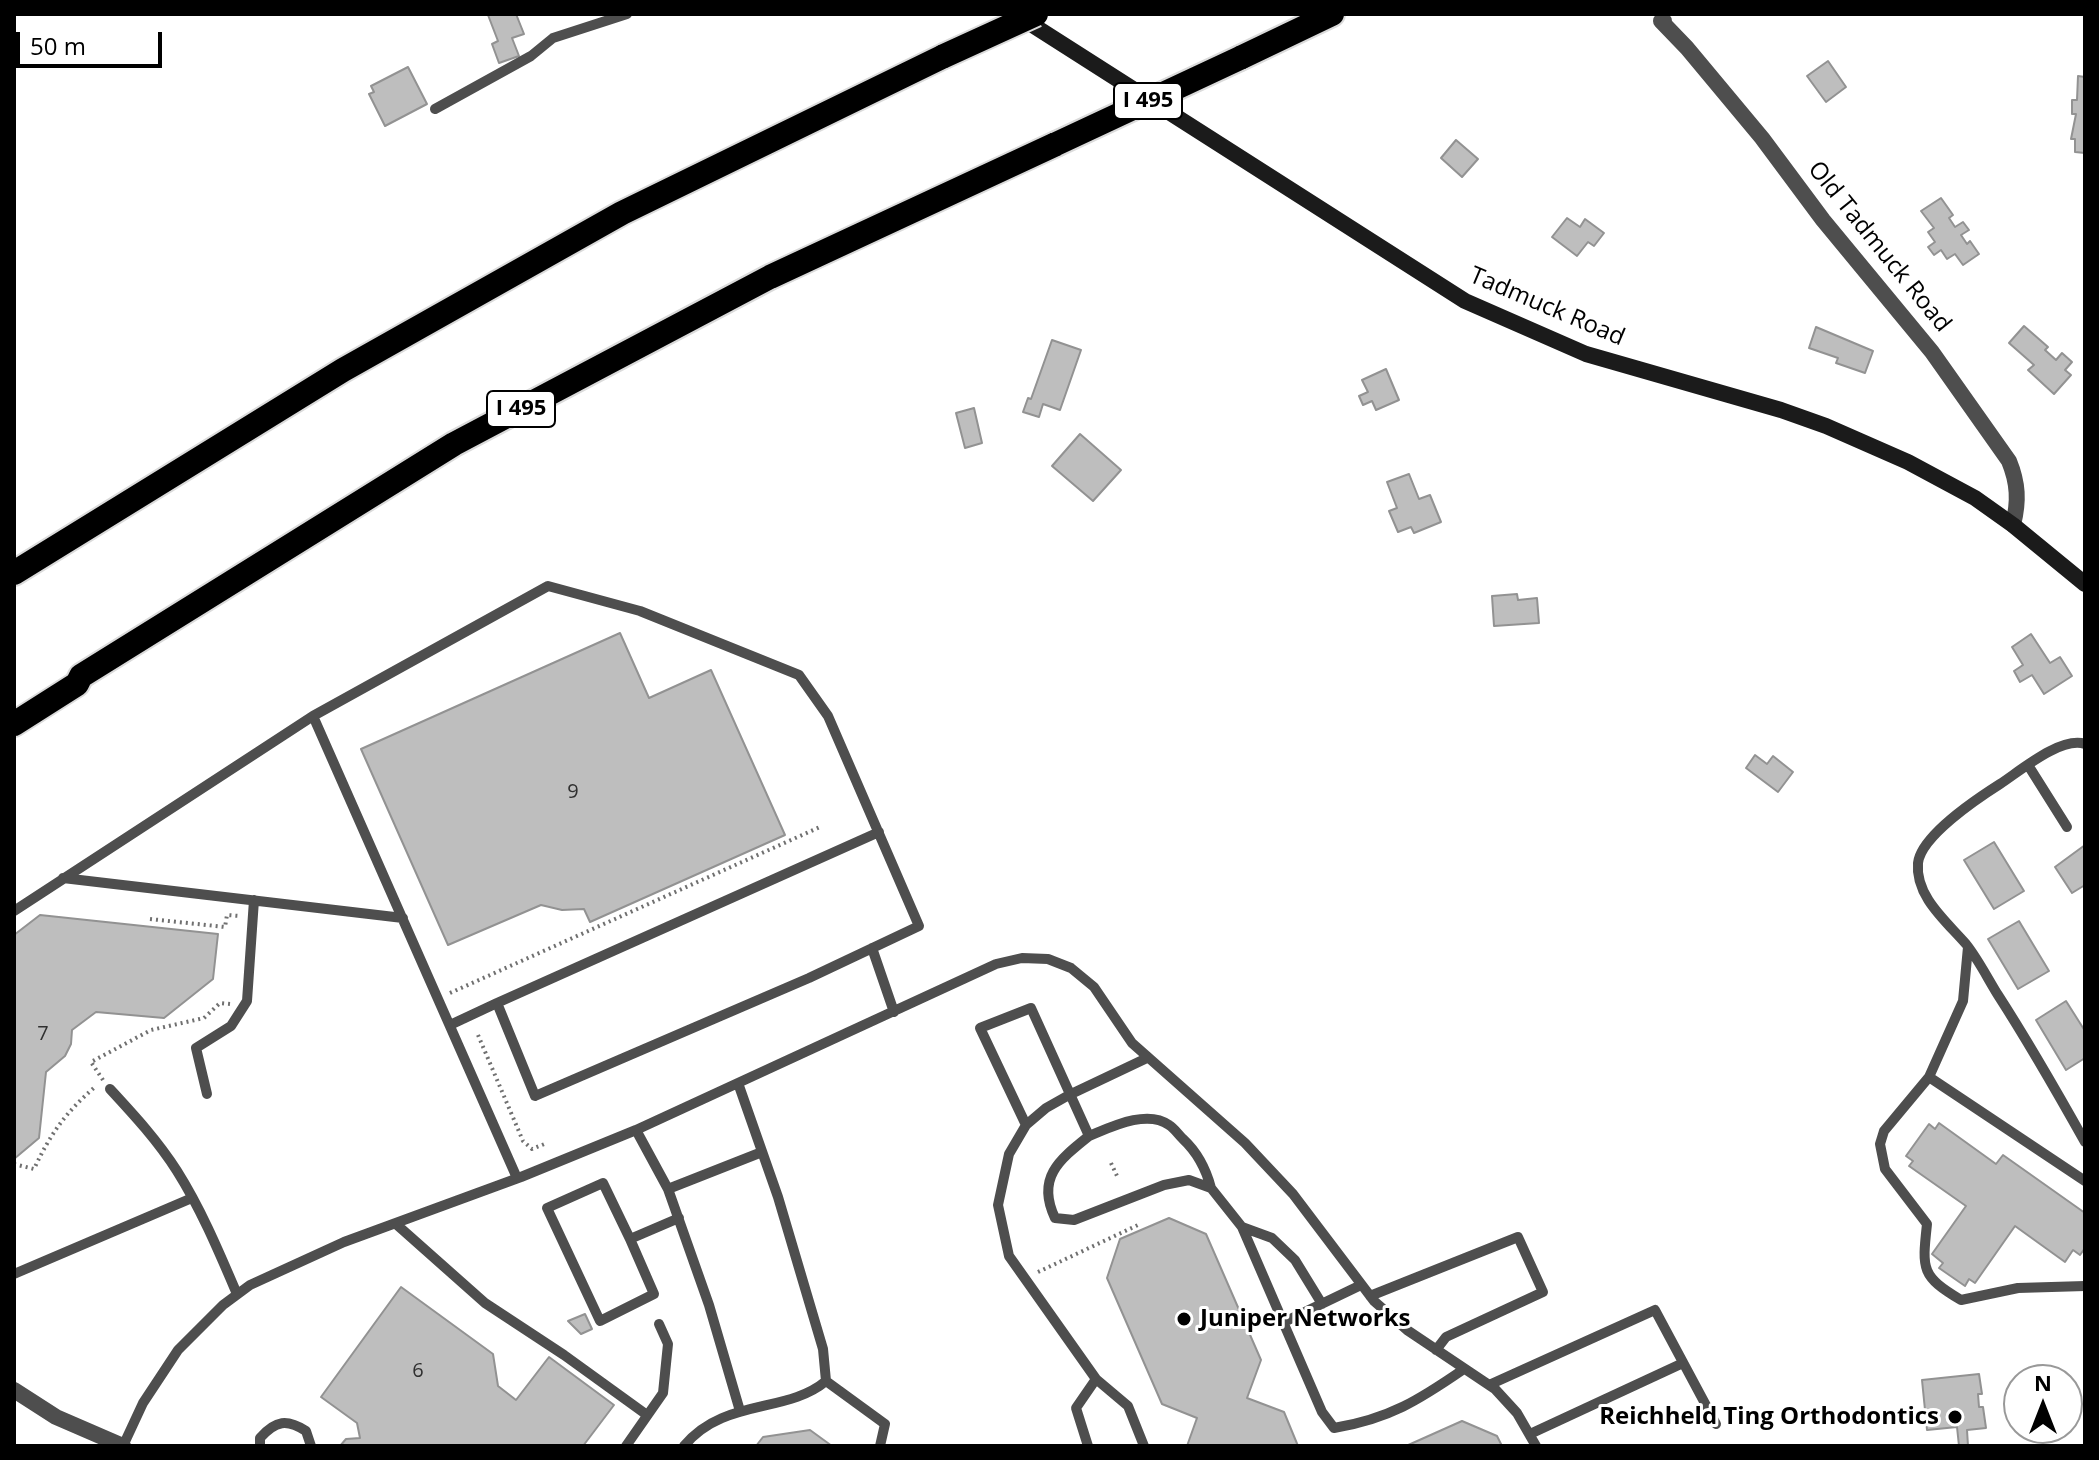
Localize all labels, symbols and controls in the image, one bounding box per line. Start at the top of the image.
scale bar [20,16,166,66]
text: 50 m [30,29,86,62]
road number: I 495 [1114,83,1182,119]
street label: Old Tadmuck Road [1801,156,1957,338]
street label: Tadmuck Road [1465,261,1629,353]
road number: I 495 [487,391,555,427]
house number: 9 [567,780,579,804]
house number: 7 [37,1022,49,1046]
place label: Juniper Networks [1200,1305,1411,1333]
marker: Juniper Networks [1175,1310,1193,1328]
house number: 6 [412,1359,424,1383]
north arrow [2003,1364,2083,1444]
text: N [2034,1367,2052,1397]
place label: Reichheld Ting Orthodontics [1599,1403,1939,1431]
marker: Reichheld Ting Orthodontics [1946,1408,1964,1426]

